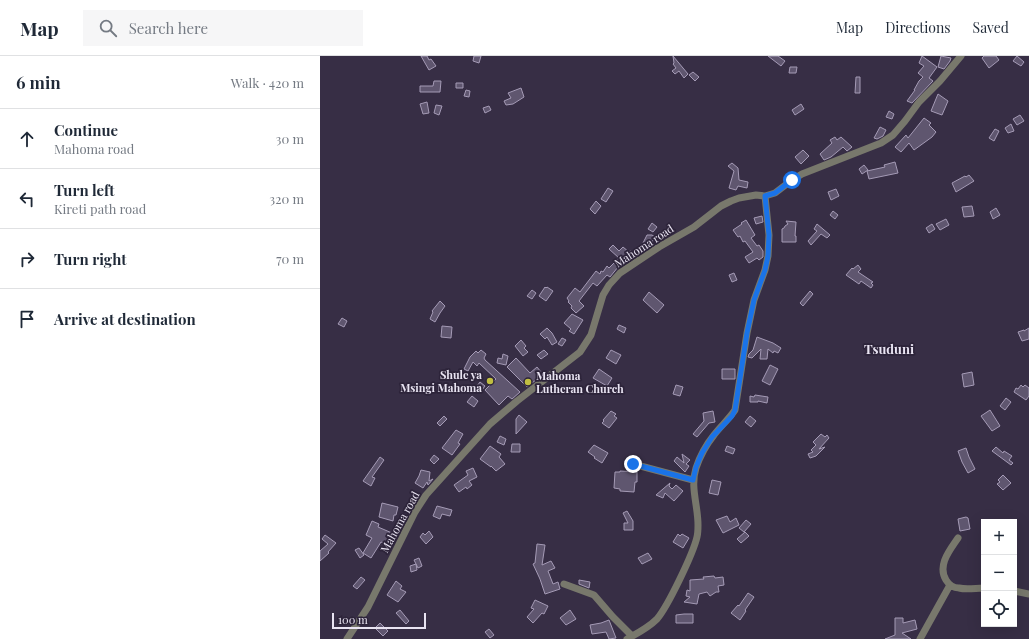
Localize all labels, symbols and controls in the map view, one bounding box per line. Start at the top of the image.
search box [83,10,363,46]
text: Map [20,15,59,41]
icon: search [97,17,119,39]
text: Search here [129,18,208,38]
text: Map [836,18,863,37]
text: Directions [885,18,951,37]
text: Saved [973,18,1009,37]
text: 6 min [16,71,61,93]
text: Walk · 420 m [231,74,304,91]
text: Continue [54,120,118,140]
icon: ahead [16,128,38,150]
text: 30 m [276,130,304,147]
text: Mahoma road [54,140,134,157]
route start [783,171,801,189]
text: Turn left [54,180,115,200]
icon: left [16,188,38,210]
text: 320 m [269,190,304,207]
text: Kireti path road [54,200,146,217]
street label: Mahoma road [611,220,677,270]
icon: right [16,248,38,270]
text: Turn right [54,249,127,269]
text: 70 m [276,250,304,267]
icon: arrive [16,308,38,330]
text: Arrive at destination [54,309,196,329]
district label: Tsuduni [864,340,914,357]
place label: Shule ya Msingi Mahoma [400,367,482,395]
place label: Mahoma Lutheran Church [536,368,624,396]
marker: Shule ya Msingi Mahoma [485,376,495,386]
marker: Mahoma Lutheran Church [523,377,533,387]
route end [624,455,642,473]
street label: Mahoma road [377,488,423,555]
map controls [981,519,1017,627]
button: + [981,519,1017,555]
button: − [981,555,1017,591]
button: locate [981,591,1017,627]
scale bar [332,611,426,630]
text: 100 m [338,612,368,627]

